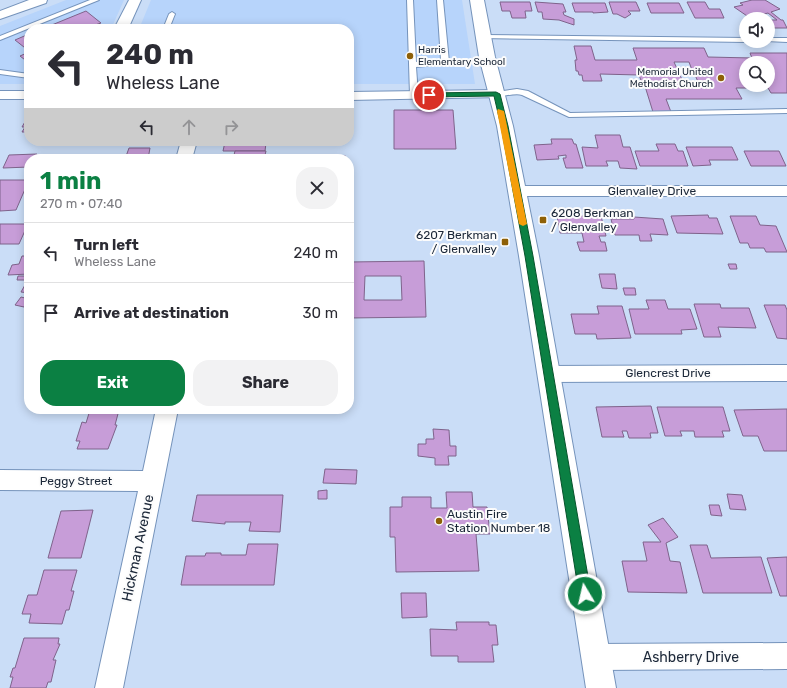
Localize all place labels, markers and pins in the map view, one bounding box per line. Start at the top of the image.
place label: Harris Elementary School [418,44,505,68]
marker: Harris Elementary School [405,51,415,61]
place label: Memorial United Methodist Church [630,66,713,90]
marker: Memorial United Methodist Church [716,73,726,83]
pin [412,78,446,112]
place label: 6208 Berkman / Glenvalley [551,206,634,234]
marker: 6208 Berkman / Glenvalley [538,215,548,225]
place label: 6207 Berkman / Glenvalley [416,228,497,256]
marker: 6207 Berkman / Glenvalley [500,237,510,247]
place label: Austin Fire Station Number 18 [447,507,551,535]
marker: Austin Fire Station Number 18 [434,516,444,526]

